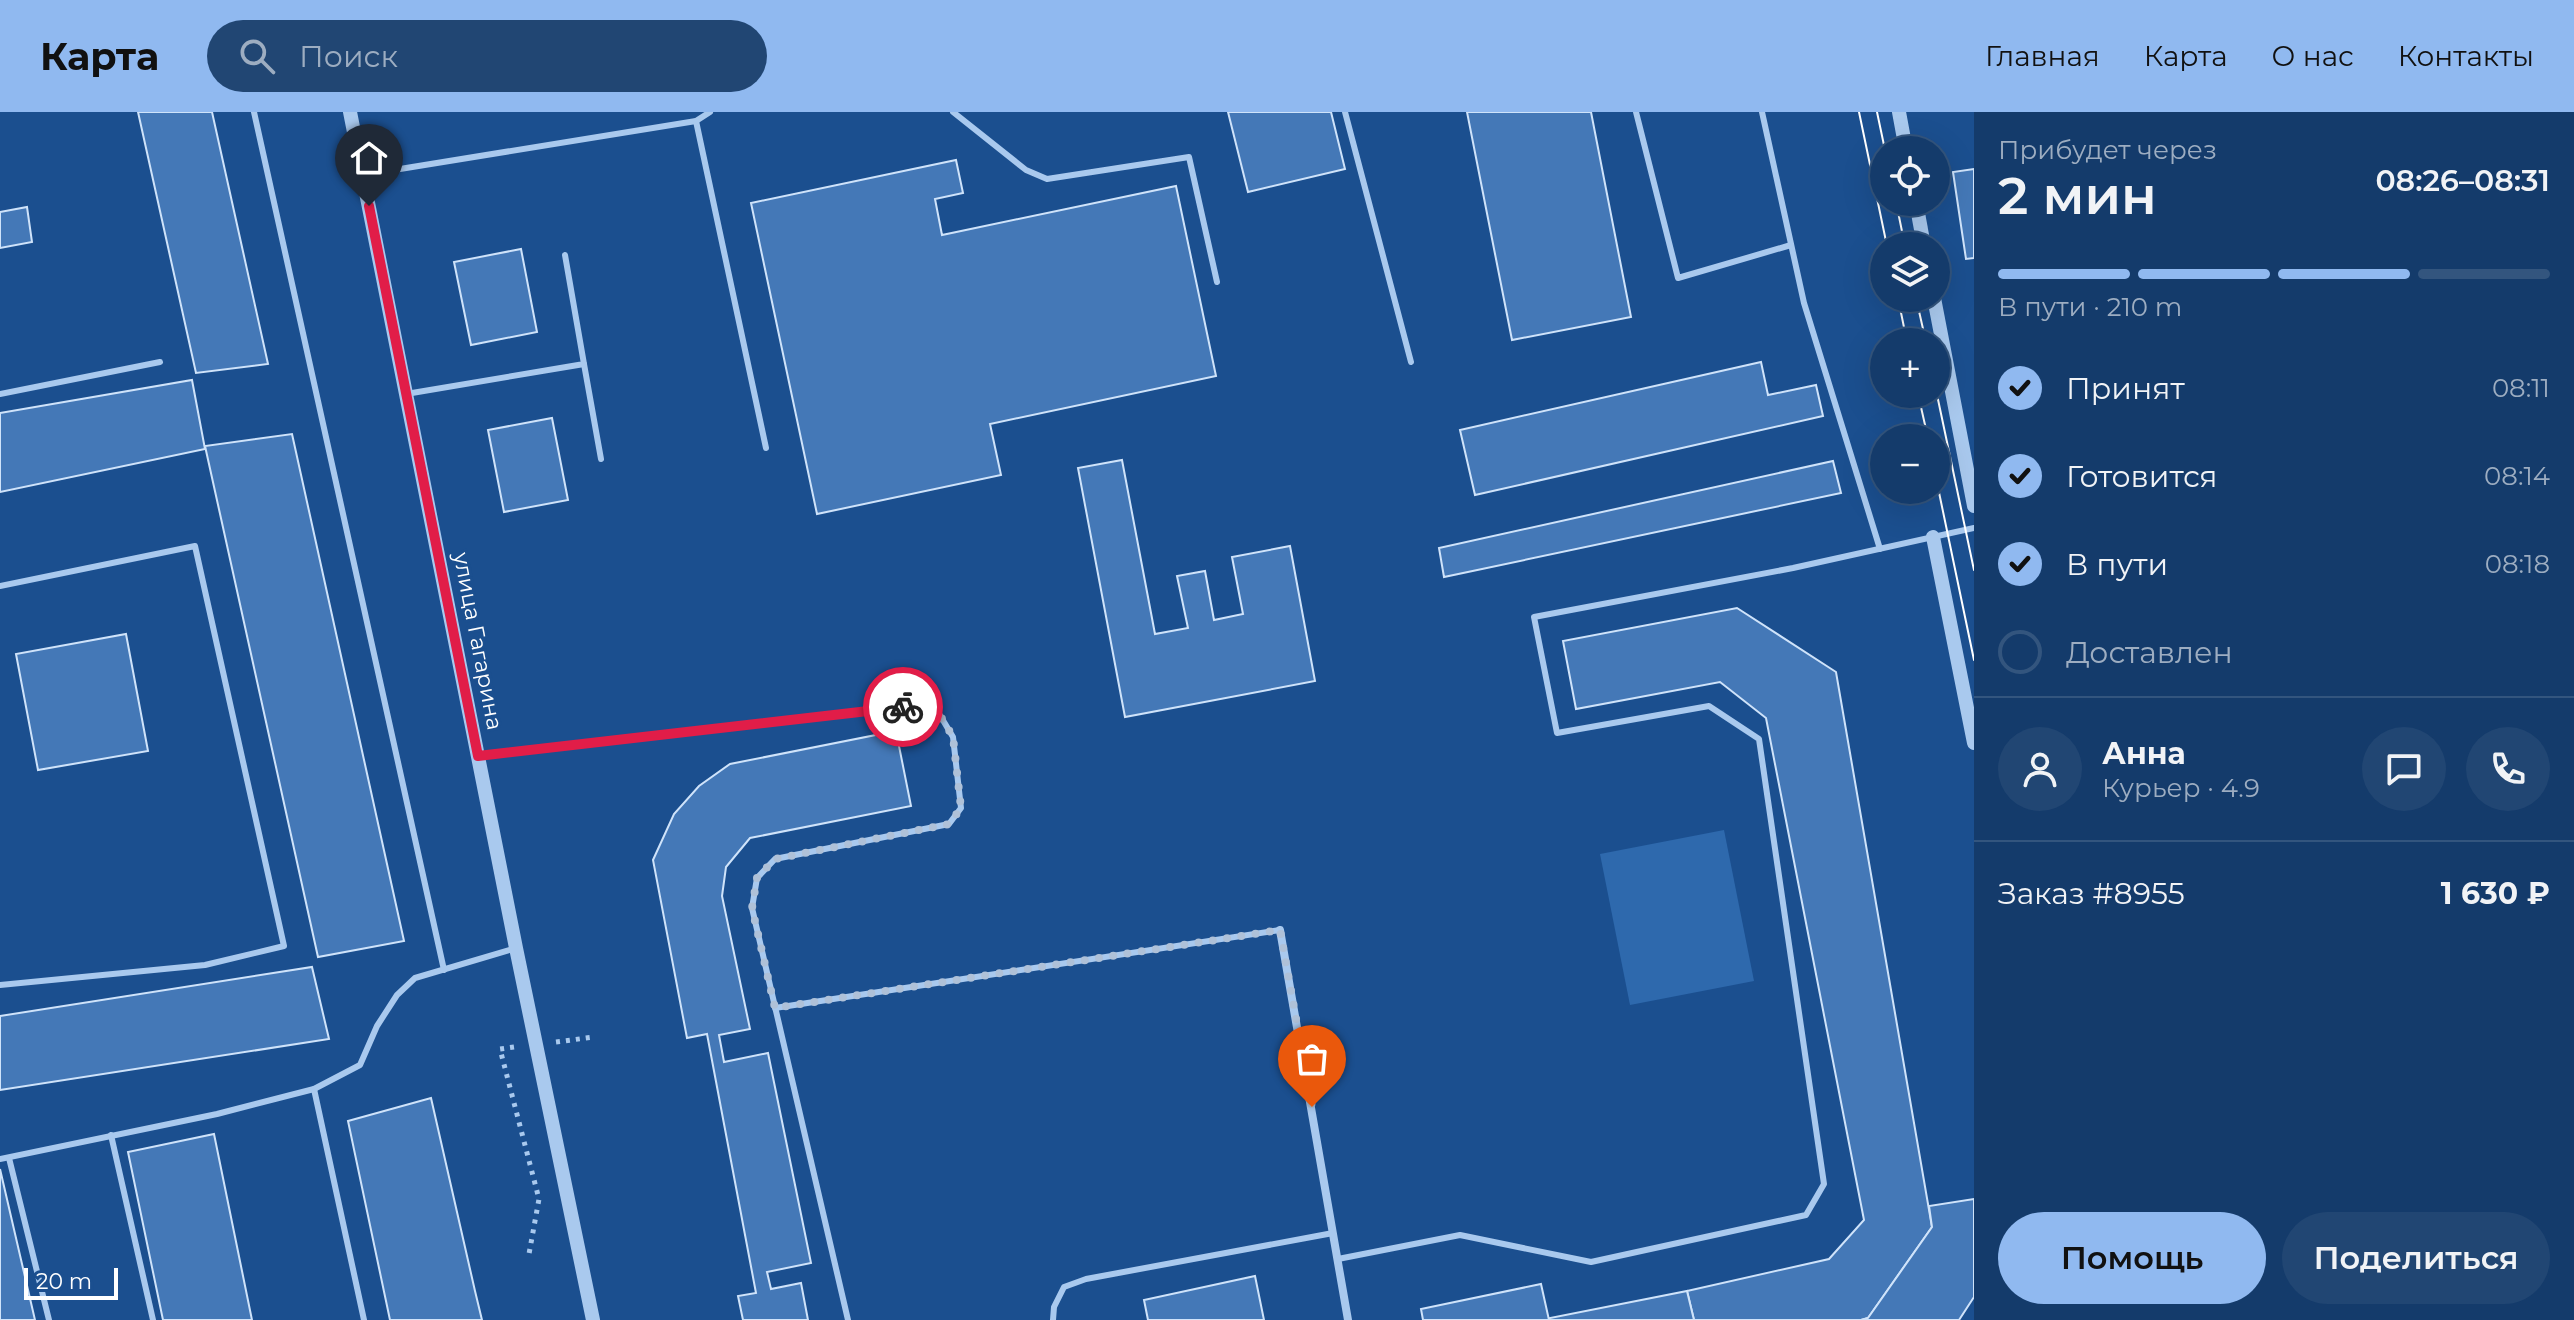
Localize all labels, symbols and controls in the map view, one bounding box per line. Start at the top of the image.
search box [207,20,767,92]
text: Карта [40,33,159,80]
icon: search [235,34,279,78]
text: Поиск [299,38,398,75]
text: Главная [1985,39,2100,73]
text: Карта [2144,39,2228,73]
text: О нас [2272,39,2354,73]
text: Контакты [2398,39,2534,73]
pin [335,124,403,206]
text: Прибудет через [1998,134,2217,166]
icon: home [347,136,391,180]
map controls [1870,136,1950,504]
button: locate [1870,136,1950,216]
text: 08:26–08:31 [2375,162,2550,199]
text: 2 мин [1998,164,2157,227]
button: layers [1870,232,1950,312]
text: В пути · 210 m [1998,291,2182,323]
button: + [1870,328,1950,408]
icon: check [1998,366,2042,410]
text: Принят [2066,370,2185,407]
text: 08:11 [2492,372,2550,404]
button: − [1870,424,1950,504]
icon: check [1998,454,2042,498]
text: Готовится [2066,458,2218,495]
text: 08:14 [2484,460,2550,492]
icon: check [1998,542,2042,586]
text: В пути [2066,546,2168,583]
text: 08:18 [2485,548,2550,580]
street label: улица Гагарина [447,549,508,732]
text: Доставлен [2066,634,2233,671]
courier [863,667,943,747]
icon: bike [881,685,925,729]
button: person [1998,727,2082,811]
button: chat [2362,727,2446,811]
button: phone [2466,727,2550,811]
text: Анна [2102,735,2186,772]
text: Курьер · 4.9 [2102,772,2260,804]
text: Заказ #8955 [1998,875,2185,912]
text: 1 630 ₽ [2441,875,2550,912]
pin [1278,1025,1346,1107]
icon: bag [1290,1037,1334,1081]
button: Помощь [1998,1212,2266,1304]
button: Поделиться [2282,1212,2550,1304]
scale bar [24,1264,118,1300]
text: 20 m [36,1268,92,1295]

